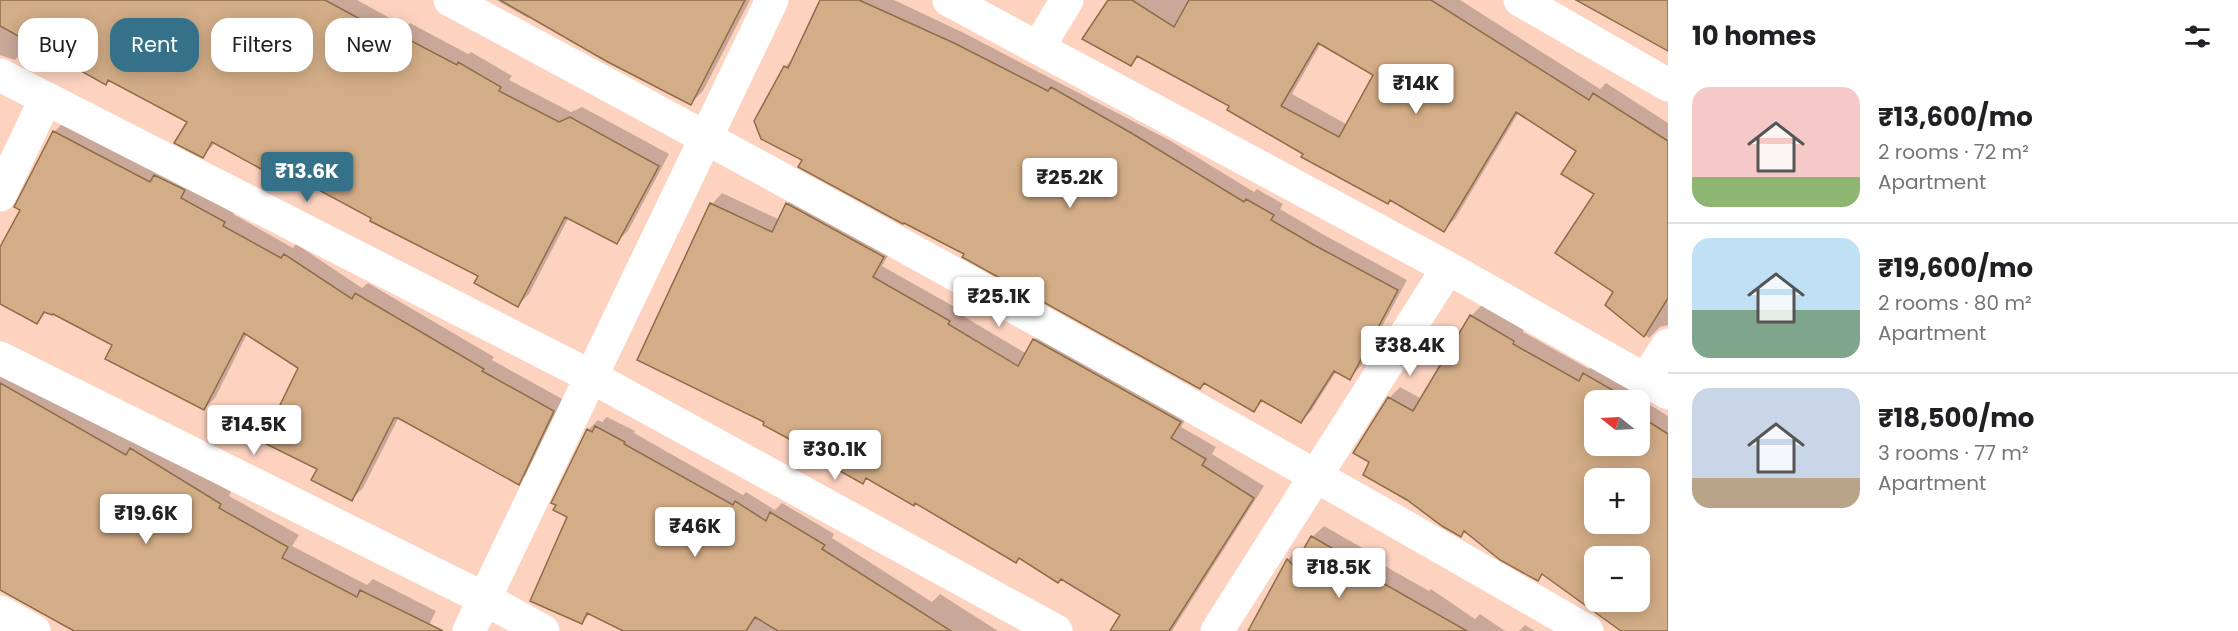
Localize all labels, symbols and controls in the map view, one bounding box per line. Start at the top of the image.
chip: Buy [18,18,98,72]
chip: Rent [110,18,199,72]
chip: Filters [211,18,313,72]
chip: New [325,18,412,72]
text: 10 homes [1692,18,1816,54]
icon: filters [2181,20,2214,53]
pin: ₹14K [1380,64,1452,115]
text: ₹14K [1393,69,1439,97]
text: ₹13,600/mo [1878,99,2033,135]
icon: home [1740,111,1812,183]
text: 2 rooms · 72 m² [1878,138,2029,166]
pin: ₹13.6K [258,152,356,203]
text: ₹13.6K [275,157,339,185]
pin: ₹25.2K [1021,158,1119,209]
text: ₹25.2K [1036,163,1104,191]
text: Apartment [1878,168,1986,196]
text: ₹19,600/mo [1878,250,2033,286]
icon: home [1740,262,1812,334]
pin: ₹25.1K [950,277,1048,328]
text: ₹25.1K [967,282,1031,310]
text: 2 rooms · 80 m² [1878,289,2032,317]
text: Apartment [1878,319,1986,347]
pin: ₹38.4K [1361,326,1459,377]
text: ₹38.4K [1375,331,1445,359]
north arrow [1584,390,1650,456]
map controls [1584,390,1650,612]
text: ₹18,500/mo [1878,400,2034,436]
pin: ₹14.5K [205,405,303,456]
text: ₹14.5K [221,410,287,438]
icon: home [1740,412,1812,484]
pin: ₹30.1K [786,430,884,481]
text: ₹30.1K [803,435,867,463]
text: 3 rooms · 77 m² [1878,439,2029,467]
button: + [1584,468,1650,534]
text: Apartment [1878,469,1986,497]
pin: ₹19.6K [97,494,195,545]
text: ₹19.6K [114,499,178,527]
pin: ₹46K [659,507,731,558]
text: ₹46K [669,512,721,540]
button: − [1584,546,1650,612]
pin: ₹18.5K [1290,548,1388,599]
text: ₹18.5K [1306,553,1372,581]

